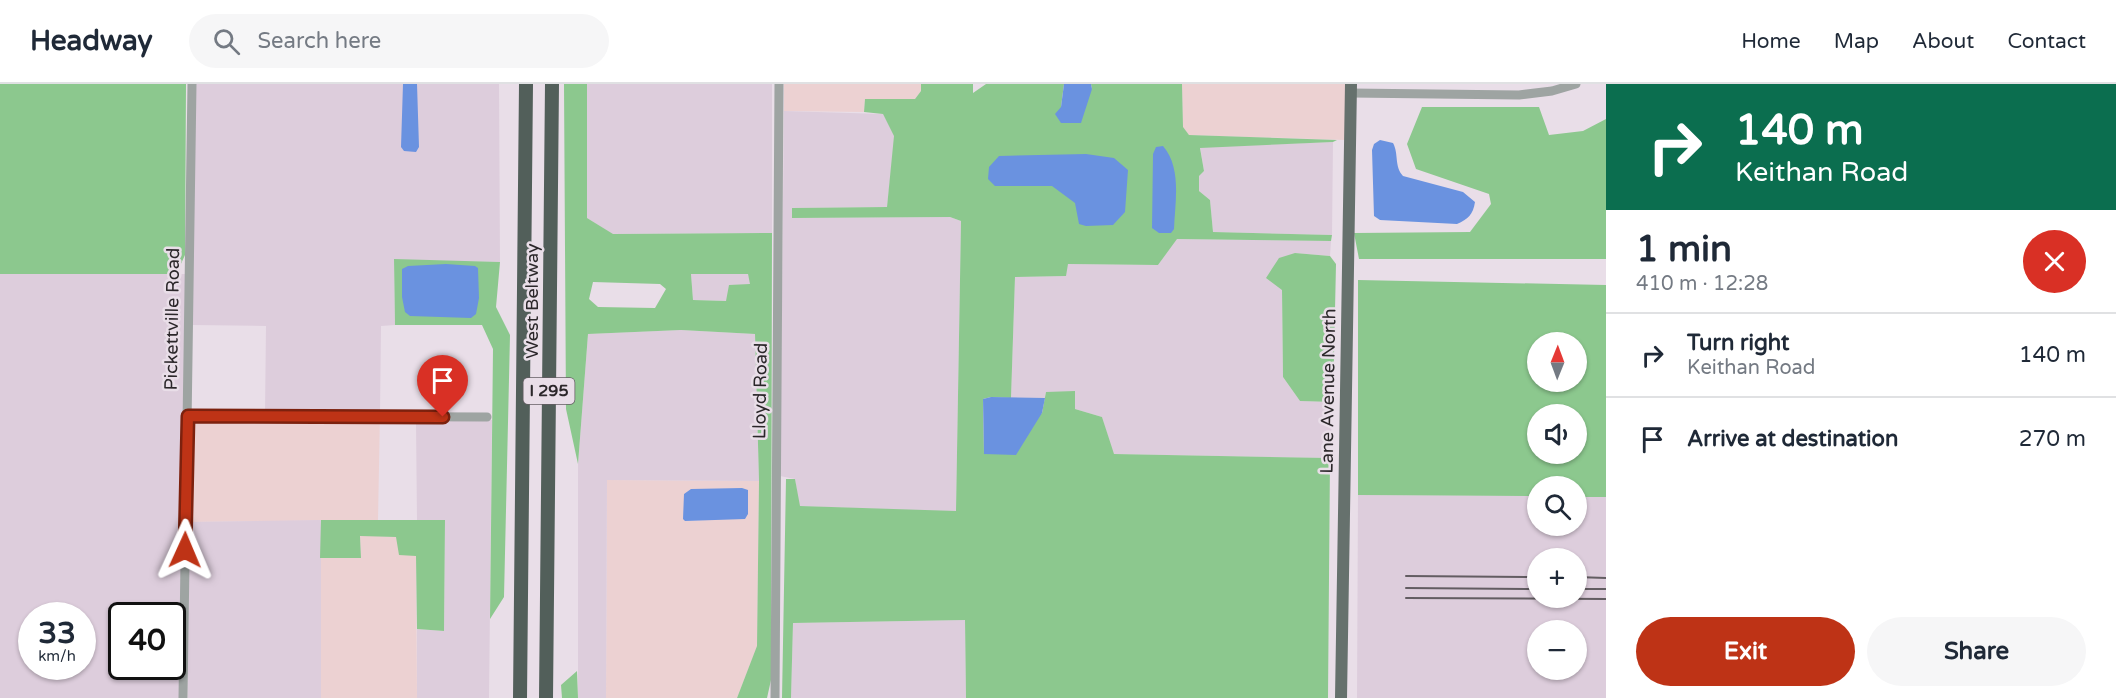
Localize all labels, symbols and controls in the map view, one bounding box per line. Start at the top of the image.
search box [189,14,609,68]
text: Headway [30,24,153,58]
icon: search [210,25,243,58]
text: Search here [258,28,381,54]
text: Home [1741,29,1801,54]
text: Map [1834,29,1879,54]
text: About [1912,29,1974,54]
text: Contact [2007,29,2086,54]
text: 140 m [1735,105,1864,156]
icon: right [1636,108,1714,186]
text: Keithan Road [1735,156,1908,189]
text: 1 min [1636,228,1732,271]
button: close [2023,230,2086,293]
street label: West Beltway [521,243,543,359]
street label: Pickettville Road [160,248,184,390]
text: 410 m · 12:28 [1636,272,1768,296]
street label: Lane Avenue North [1316,308,1340,474]
text: Turn right [1687,330,1789,356]
north arrow [1527,332,1587,392]
map controls [1527,332,1587,680]
icon: right [1636,339,1669,372]
text: 140 m [2019,342,2086,368]
street label: Lloyd Road [748,343,772,439]
pin [417,355,468,417]
text: Keithan Road [1687,356,1815,380]
icon: arrive [426,364,459,397]
road number: I 295 [524,378,574,404]
button: sound [1527,404,1587,464]
icon: arrive [1636,423,1669,456]
text: Arrive at destination [1687,426,1898,452]
text: 270 m [2019,426,2086,452]
button: search [1527,476,1587,536]
position arrow [153,518,217,582]
button: + [1527,548,1587,608]
speed limit sign: 40 [108,602,186,680]
text: 33 [38,615,76,652]
button: Exit [1636,617,1855,686]
button: Share [1867,617,2086,686]
button: − [1527,620,1587,680]
text: km/h [38,647,76,665]

